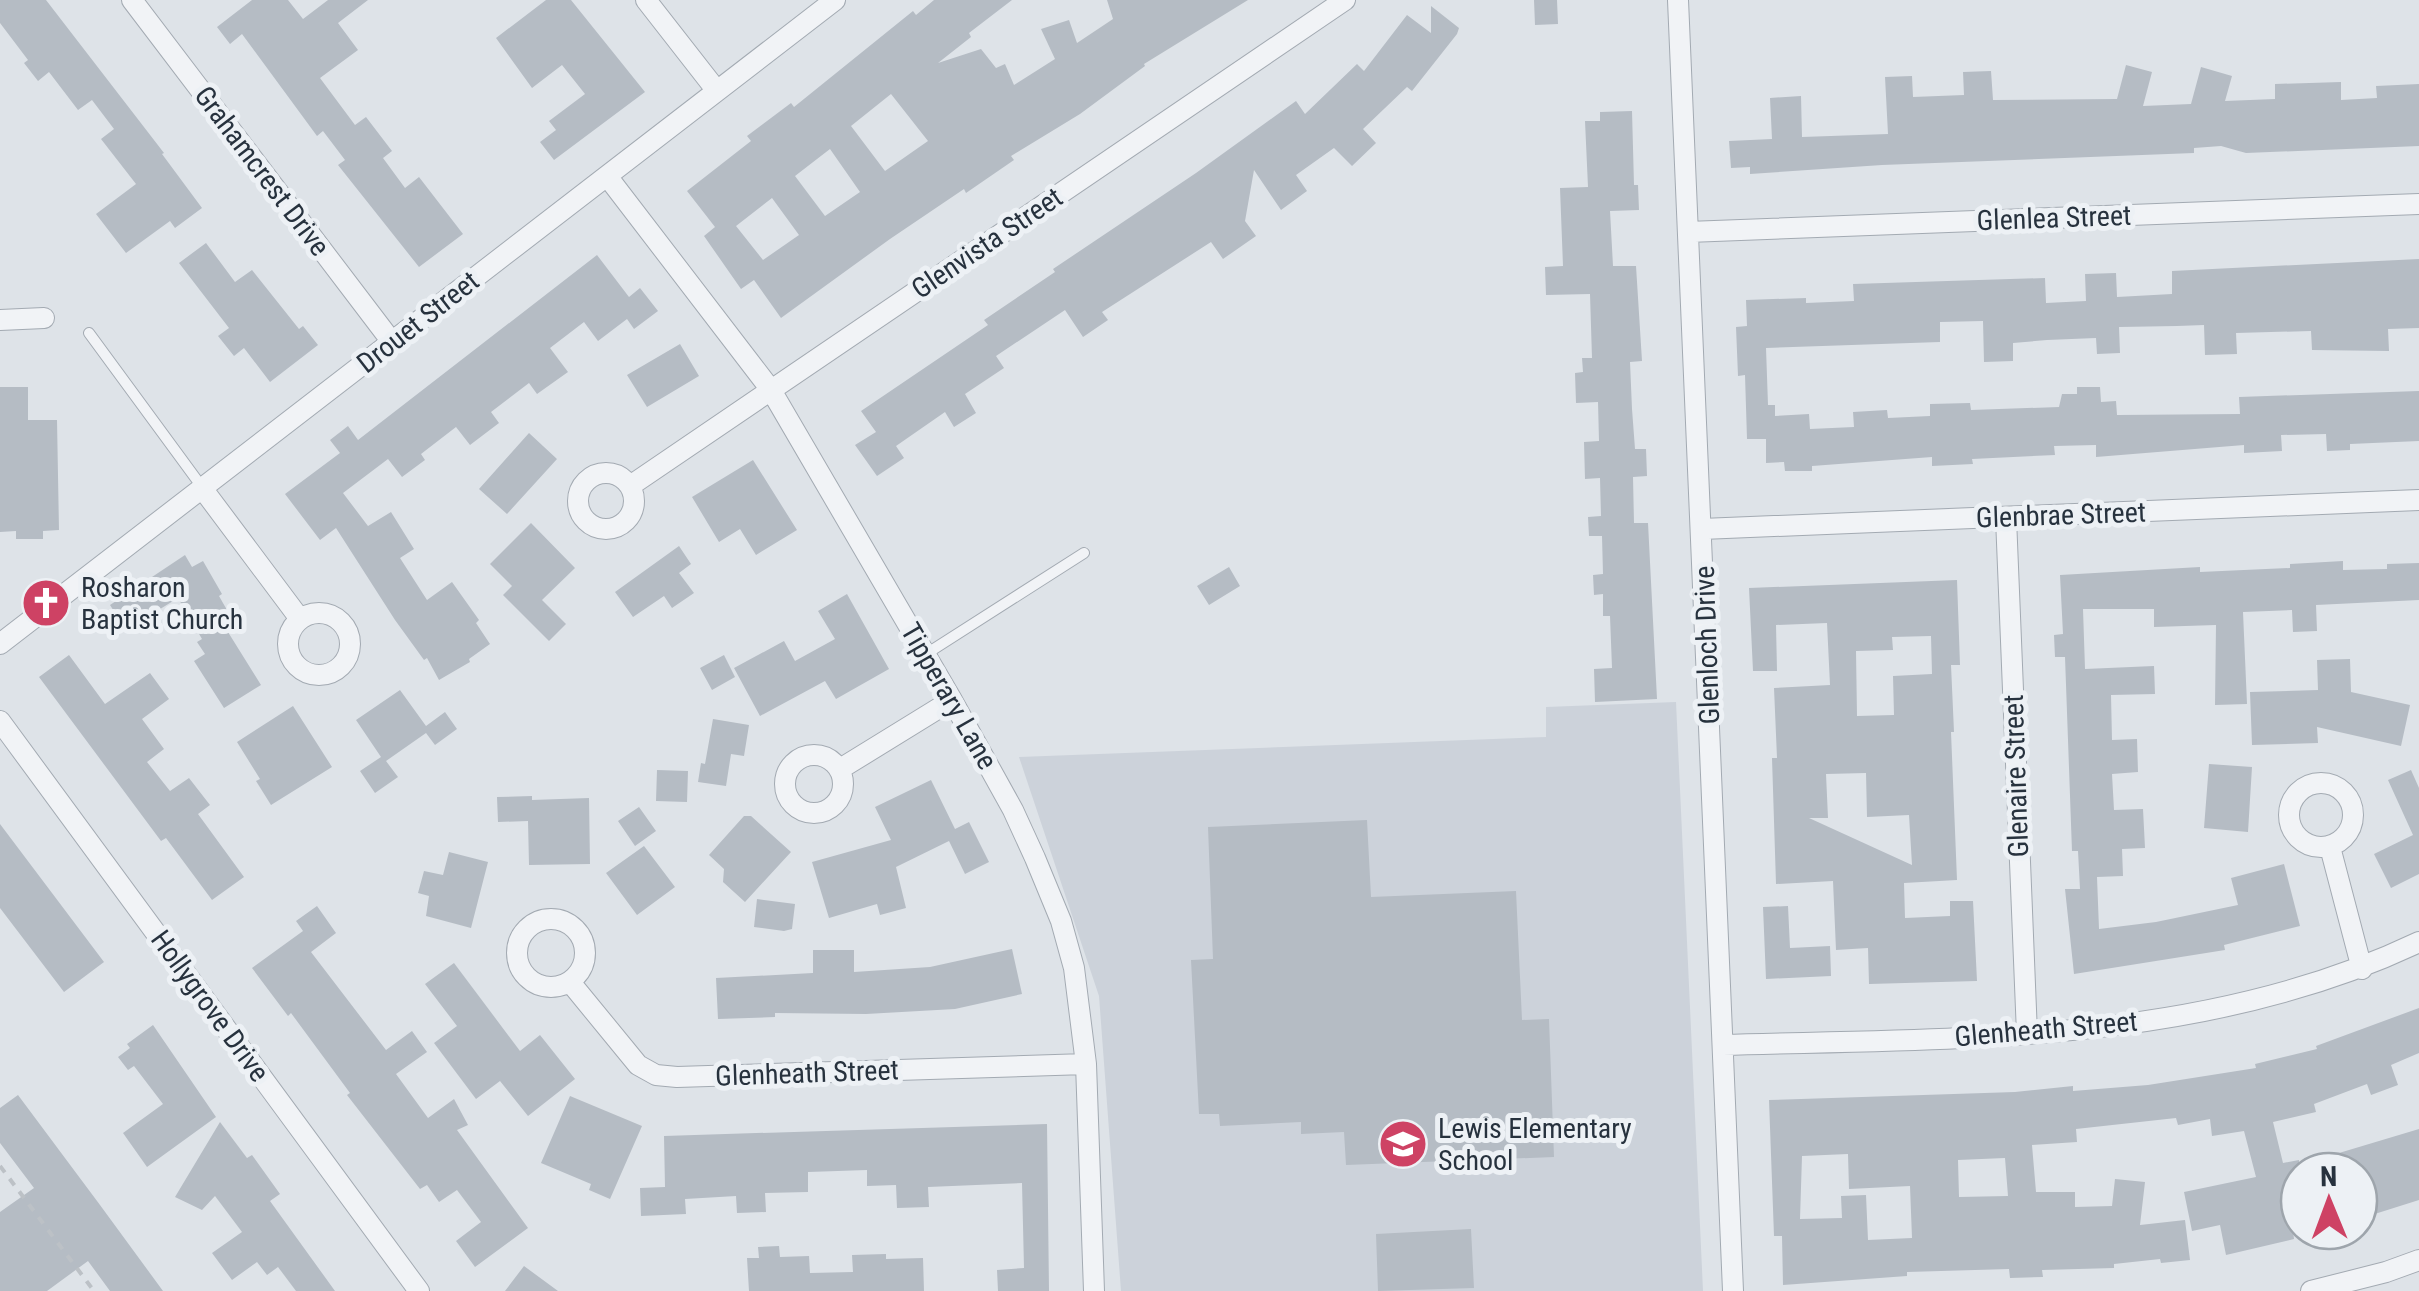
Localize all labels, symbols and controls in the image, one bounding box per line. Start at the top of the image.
street label: Grahamcrest Drive [188,80,336,262]
street label: Glenvista Street [905,181,1069,305]
street label: Glenlea Street [1976,199,2132,237]
street label: Drouet Street [351,264,485,380]
street label: Glenbrae Street [1975,496,2147,534]
street label: Glenloch Drive [1688,565,1726,725]
place label: Rosharon Baptist Church [81,571,243,636]
church icon: Rosharon Baptist Church [20,577,72,629]
street label: Tipperary Lane [894,617,1004,775]
street label: Glenaire Street [1997,694,2035,858]
street label: Hollygrove Drive [144,924,276,1088]
street label: Glenheath Street [1953,1005,2139,1053]
street label: Glenheath Street [715,1053,899,1093]
place label: Lewis Elementary School [1438,1112,1632,1177]
school or university icon: Lewis Elementary School [1377,1118,1429,1170]
north arrow [2279,1151,2379,1251]
text: N [2320,1160,2337,1193]

